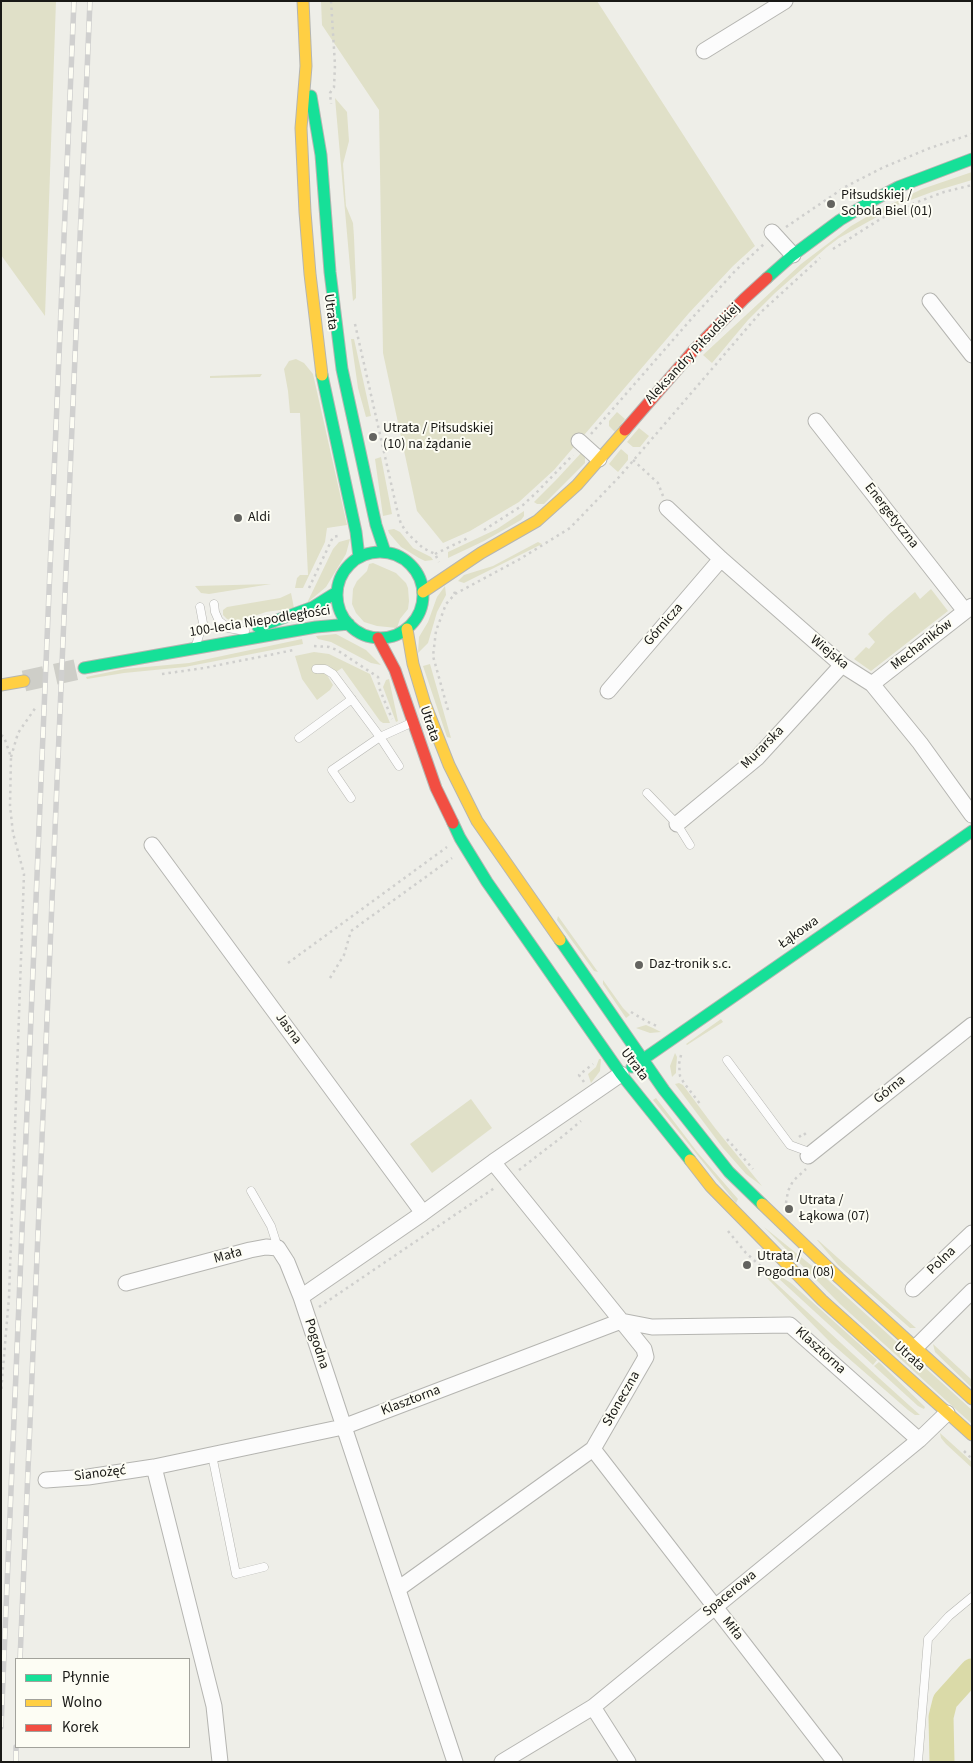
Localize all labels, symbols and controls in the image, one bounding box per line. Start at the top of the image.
place label: Piłsudskiej / Sobola Biel (01) [841,188,932,220]
marker: Piłsudskiej / Sobola Biel (01) [825,198,837,210]
street label: Utrata [319,293,341,331]
street label: Aleksandry Piłsudskiej [642,300,744,408]
place label: Utrata / Piłsudskiej (10) na żądanie [383,421,494,454]
marker: Utrata / Piłsudskiej (10) na żądanie [367,431,379,443]
street label: Energetyczna [860,480,922,552]
place label: Aldi [248,510,270,526]
marker: Aldi [232,512,244,524]
street label: Górnicza [641,600,687,650]
street label: 100-lecia Niepodległości [188,603,332,641]
street label: Mechaników [888,616,956,674]
street label: Wiejska [806,632,852,674]
street label: Utrata [415,704,443,744]
street label: Murarska [738,723,788,773]
street label: Łąkowa [776,913,822,953]
place label: Daz-tronik s.c. [649,957,731,973]
marker: Daz-tronik s.c. [633,959,645,971]
street label: Jasna [271,1010,305,1048]
street label: Utrata [616,1045,652,1085]
street label: Górna [871,1072,909,1108]
place label: Utrata / Łąkowa (07) [799,1193,869,1226]
marker: Utrata / Łąkowa (07) [783,1203,795,1215]
street label: Polna [924,1243,960,1279]
street label: Mała [212,1244,244,1268]
place label: Utrata / Pogodna (08) [757,1249,834,1282]
marker: Utrata / Pogodna (08) [741,1259,753,1271]
street label: Pogodna [300,1317,332,1371]
street label: Klasztorna [791,1324,849,1378]
street label: Utrata [890,1338,928,1376]
street label: Słoneczna [600,1368,644,1430]
street label: Klasztorna [379,1382,443,1420]
street label: Sianożęć [73,1462,127,1486]
street label: Spacerowa [700,1567,760,1621]
street label: Miła [718,1614,746,1644]
legend [15,1658,190,1748]
text: Płynnie [62,1667,110,1688]
text: Wolno [62,1692,102,1713]
text: Korek [62,1717,99,1738]

